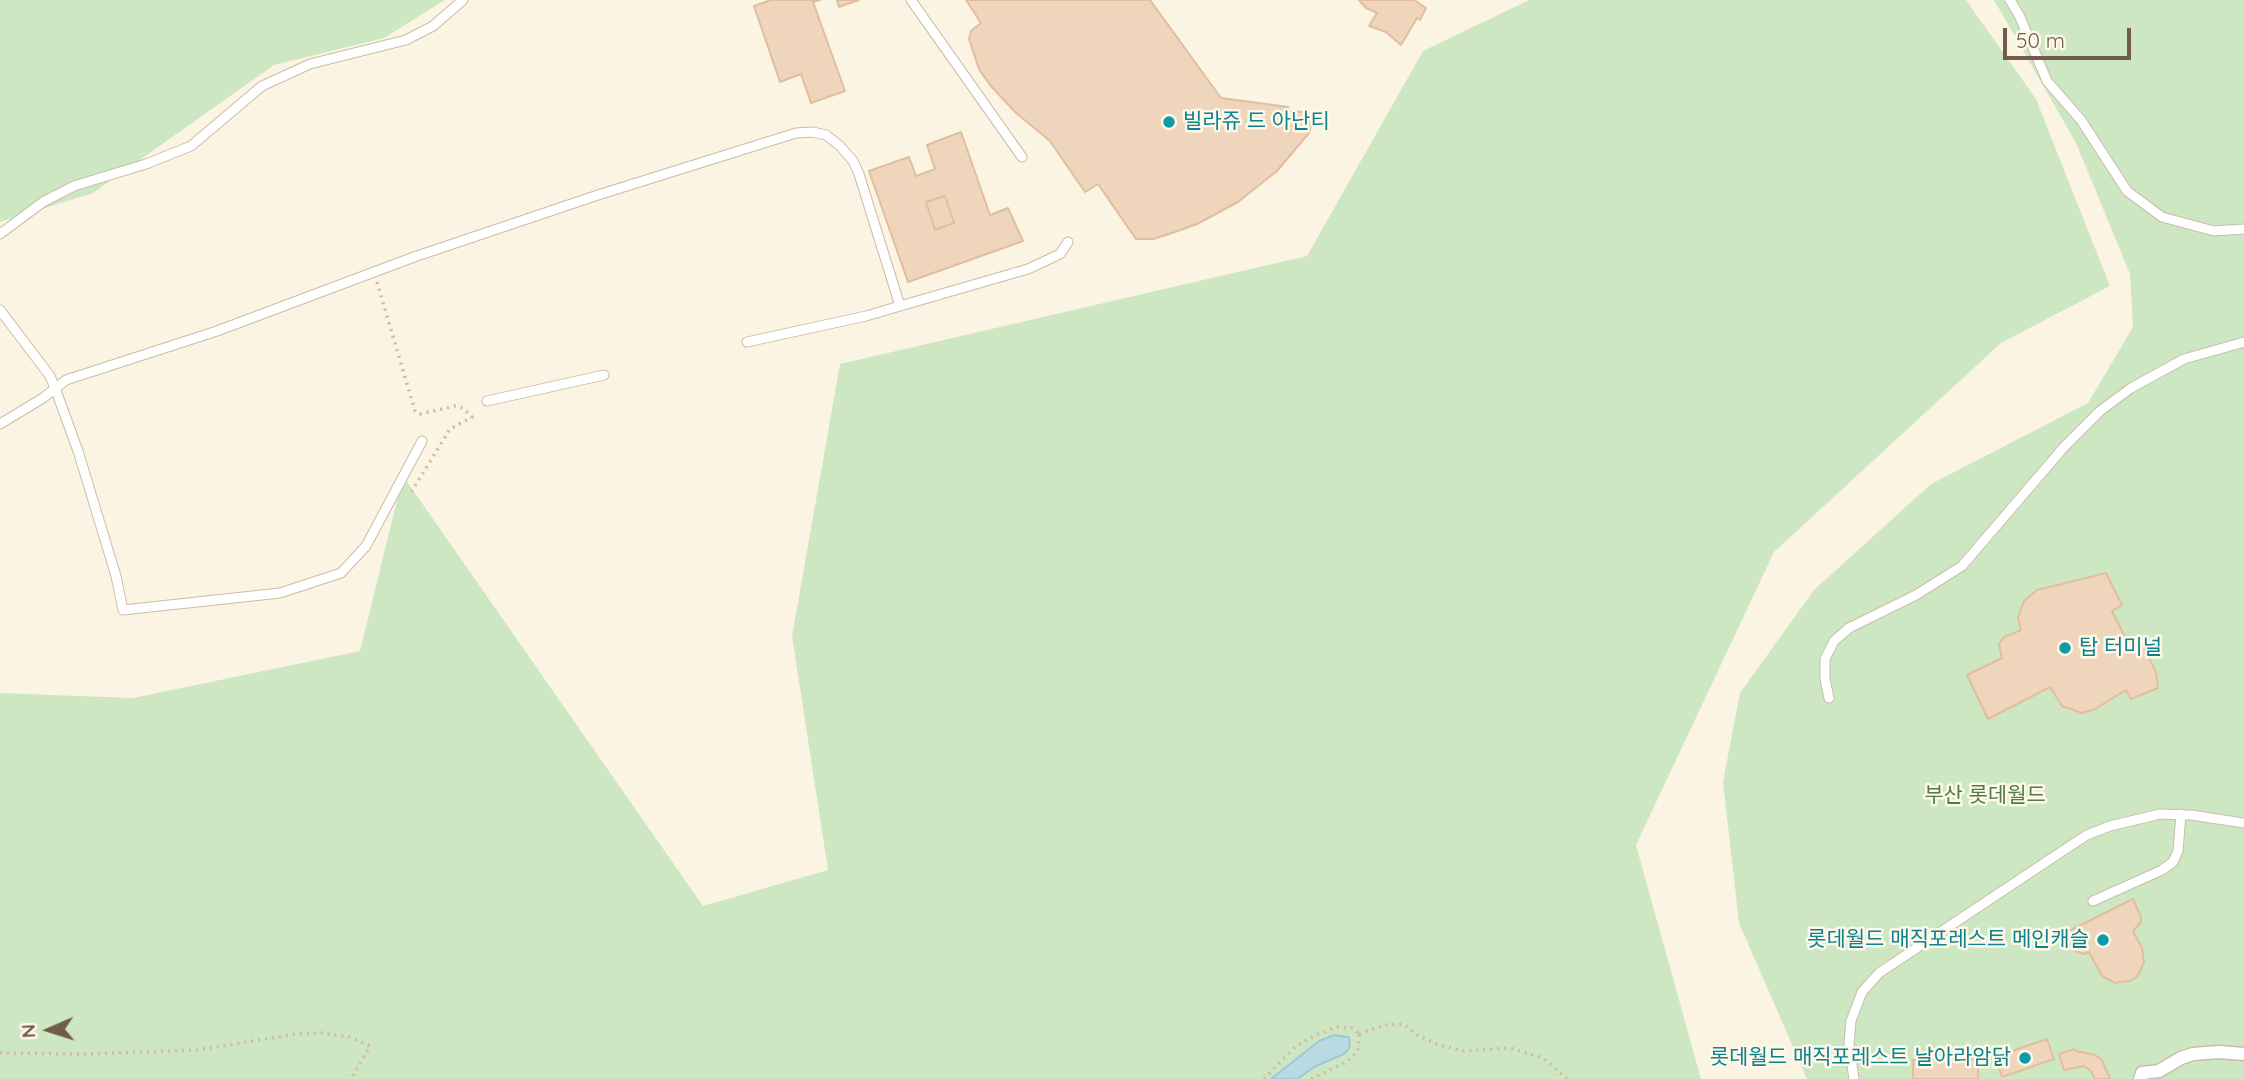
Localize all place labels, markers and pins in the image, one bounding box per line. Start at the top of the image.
place label: 빌라쥬 드 아난티 [1183,109,1330,135]
marker: 빌라쥬 드 아난티 [1161,114,1177,130]
place label: 탑 터미널 [2079,635,2162,661]
marker: 탑 터미널 [2057,640,2073,656]
place label: 롯데월드 매직포레스트 메인캐슬 [1807,927,2089,953]
marker: 롯데월드 매직포레스트 메인캐슬 [2095,932,2111,948]
place label: 롯데월드 매직포레스트 날아라암닭 [1710,1045,2011,1071]
marker: 롯데월드 매직포레스트 날아라암닭 [2017,1050,2033,1066]

